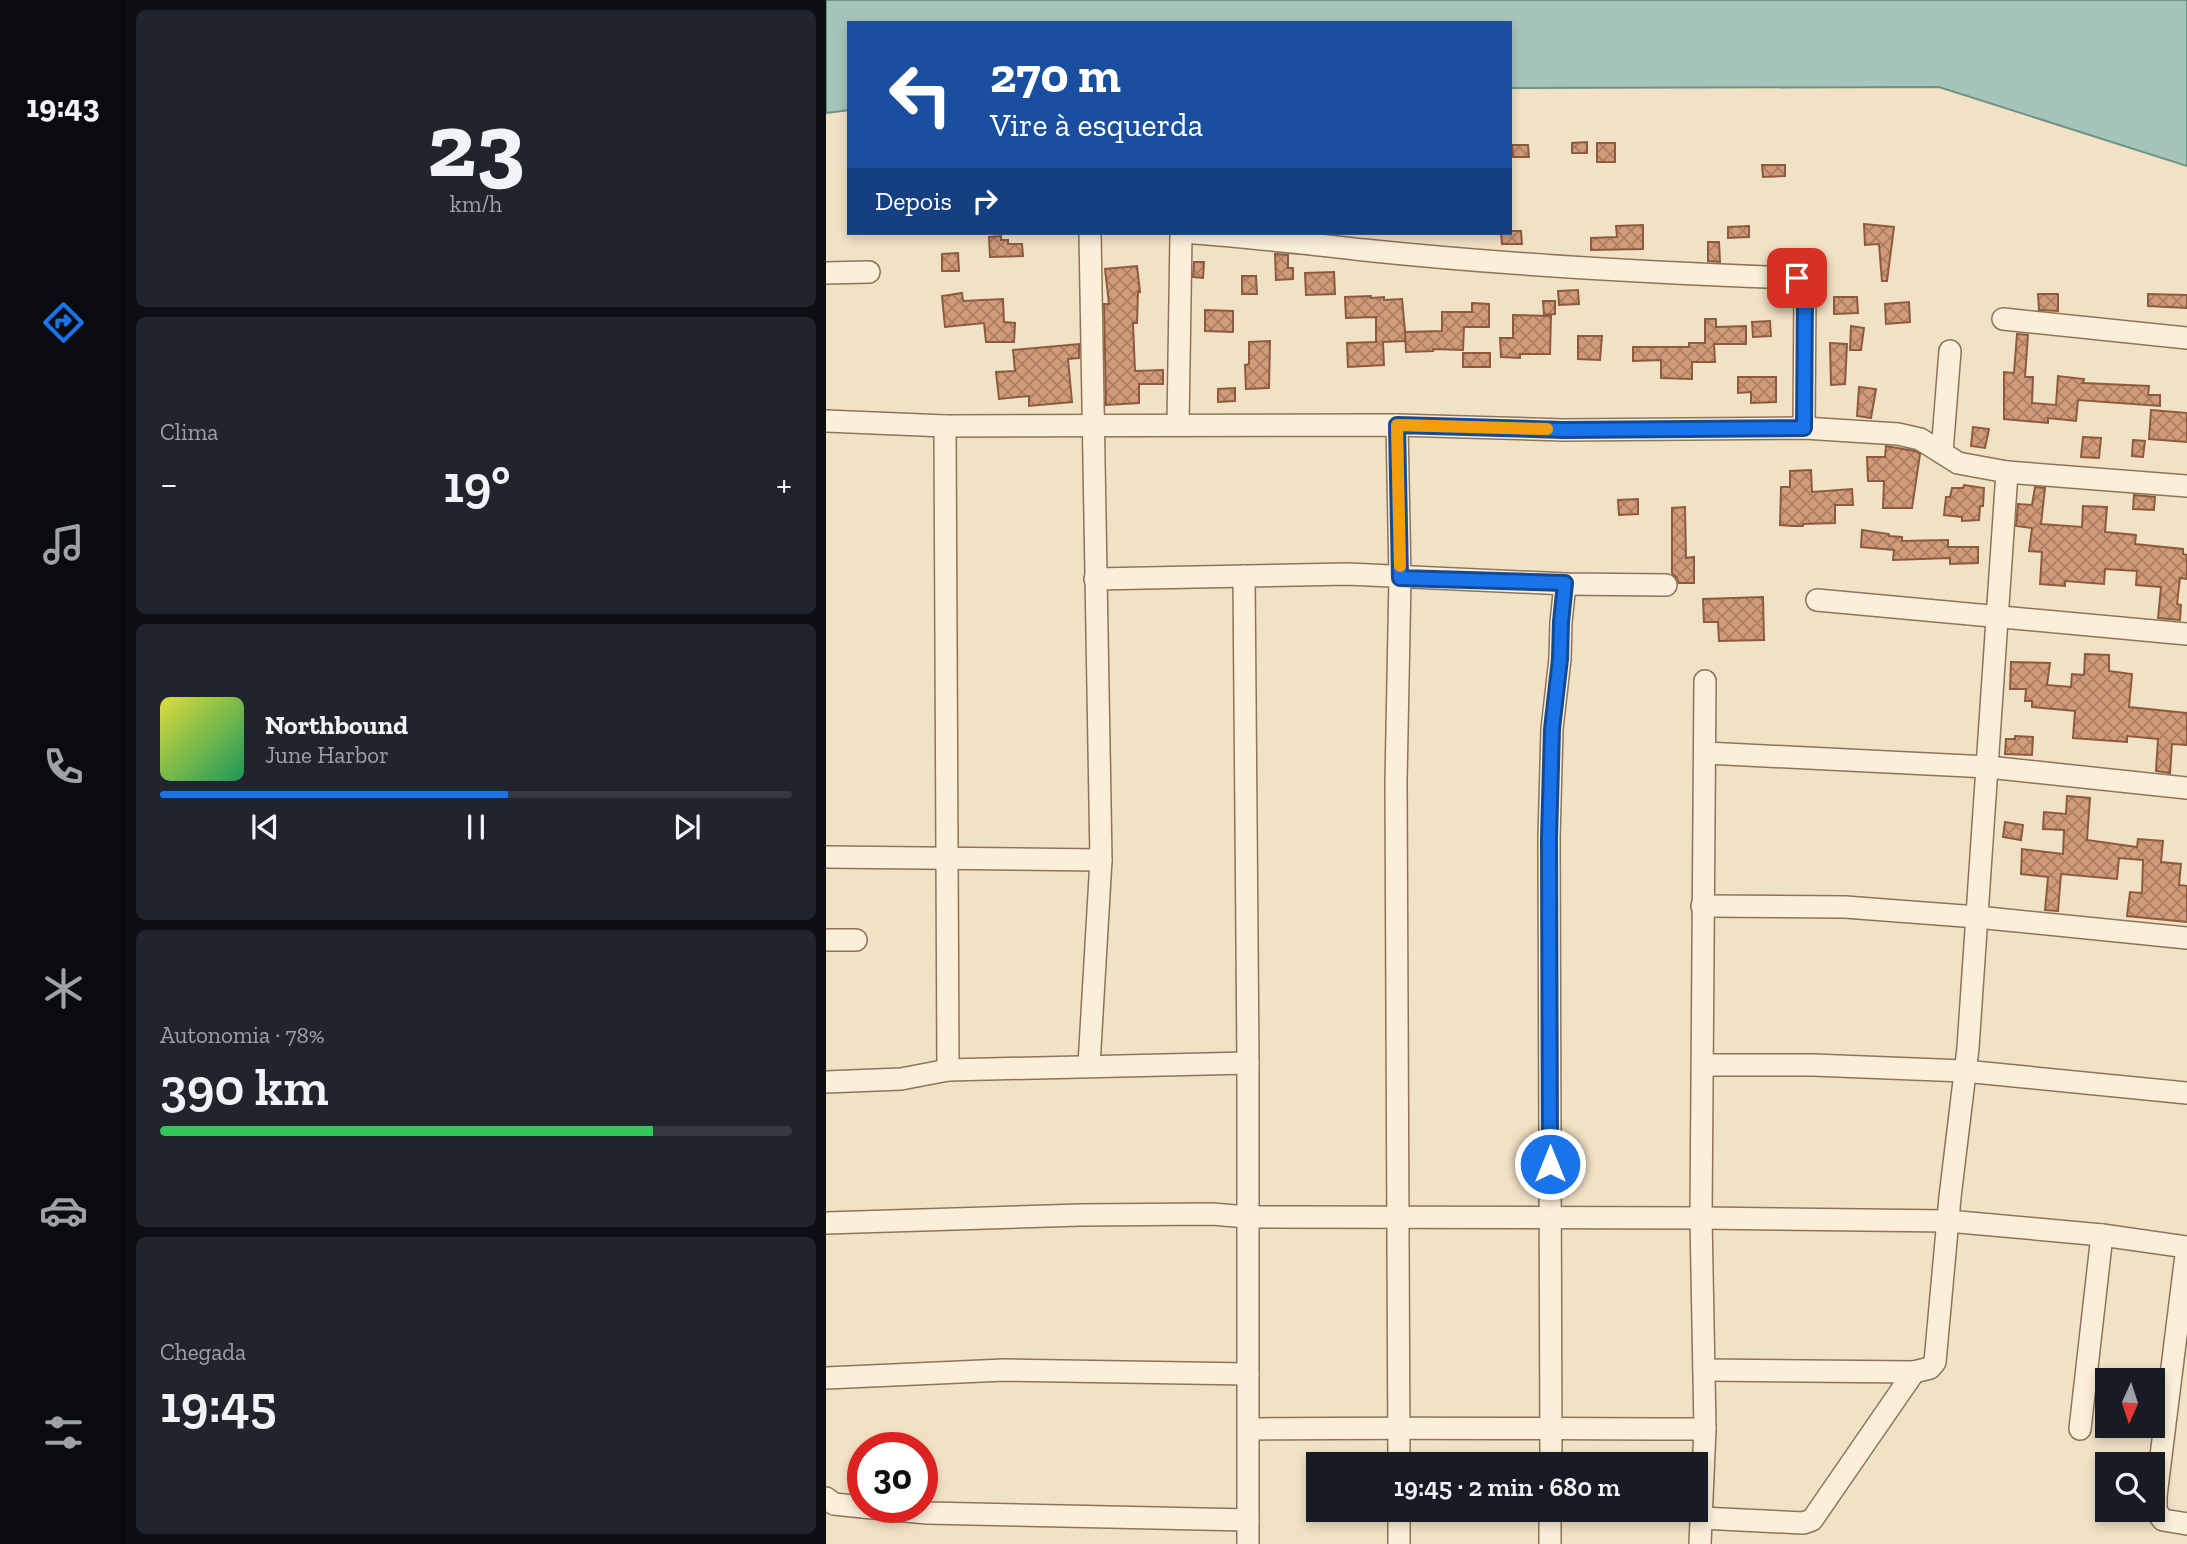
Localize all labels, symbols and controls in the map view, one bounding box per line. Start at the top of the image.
text: 270 m [990,46,1121,105]
icon: left [875,49,966,140]
text: 19:43 [26,87,100,125]
text: 23 [427,90,525,199]
text: Vire à esquerda [990,106,1203,144]
icon: right [966,182,1004,220]
text: Depois [875,185,952,217]
text: km/h [450,190,502,218]
pin [1767,248,1827,308]
icon: arrive [1778,259,1816,297]
icon: directions [39,298,88,347]
text: Clima [160,418,218,446]
text: 19° [443,453,511,515]
text: − [160,461,178,507]
text: + [776,461,792,507]
icon: music [39,520,88,569]
text: Northbound [265,709,408,741]
text: June Harbor [265,741,389,769]
icon: phone [39,742,88,791]
icon: previous [246,808,284,846]
icon: pause [457,808,495,846]
icon: next [668,808,706,846]
icon: climate [39,964,88,1013]
text: Autonomia · 78% [160,1021,325,1049]
text: 390 km [160,1056,328,1118]
position arrow [1513,1127,1587,1201]
icon: car [39,1186,88,1235]
text: Chegada [160,1338,246,1366]
north arrow [2095,1368,2165,1438]
map controls [2095,1368,2165,1522]
text: 19:45 [160,1373,277,1435]
icon: filters [39,1408,88,1457]
speed limit sign: 30 [847,1432,938,1523]
button: search [2095,1452,2165,1522]
text: 19:45 · 2 min · 680 m [1394,1471,1620,1503]

